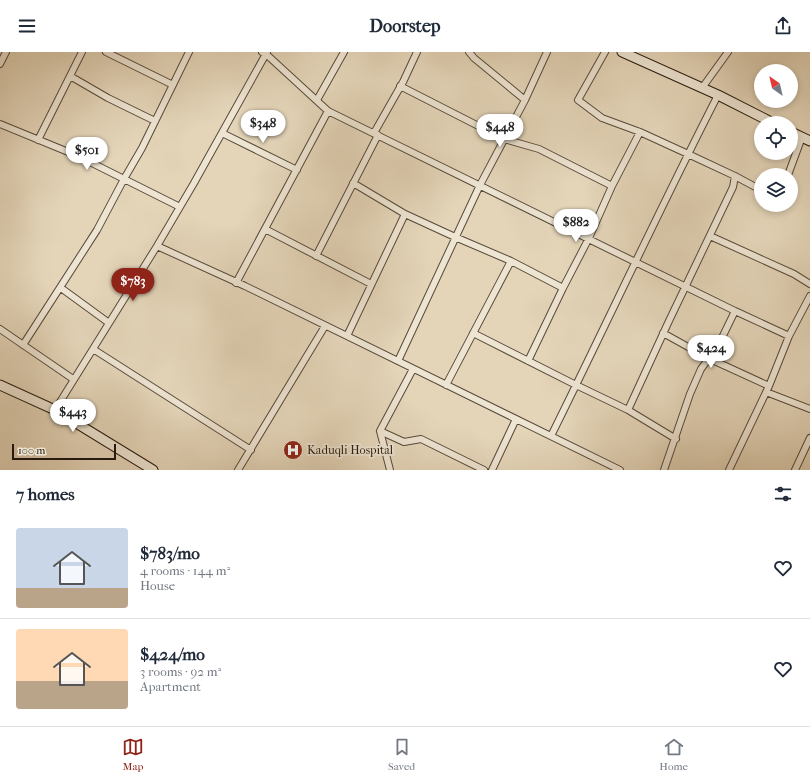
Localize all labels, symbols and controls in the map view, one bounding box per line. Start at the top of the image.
icon: menu [16,15,38,37]
icon: share [772,15,794,37]
text: Doorstep [369,16,441,37]
north arrow [754,64,798,108]
map controls [754,64,798,212]
pin: $348 [239,110,287,144]
pin: $448 [476,114,524,148]
text: $348 [250,115,276,130]
button: locate [754,116,798,160]
text: $448 [485,119,515,134]
pin: $501 [63,137,111,171]
text: $501 [75,142,99,157]
button: layers [754,168,798,212]
pin: $882 [552,209,600,243]
text: $882 [563,214,589,229]
pin: $783 [109,268,157,302]
text: $783 [120,273,146,288]
pin: $424 [687,335,735,369]
text: $424 [696,340,726,355]
pin: $443 [49,399,97,433]
text: $443 [59,404,87,419]
hospital icon: Kaduqli Hospital [282,439,304,461]
scale bar [12,442,116,461]
place label: Kaduqli Hospital [307,443,394,457]
text: 100 m [18,444,46,457]
icon: filters [772,483,794,505]
text: 7 homes [16,484,75,504]
text: $783/mo [140,543,200,563]
icon: home [48,544,96,592]
icon: heart [772,557,794,579]
text: 4 rooms · 144 m² [140,563,230,578]
text: House [140,578,175,593]
text: $424/mo [140,644,205,664]
icon: home [48,645,96,693]
icon: heart [772,658,794,680]
text: 3 rooms · 92 m² [140,664,221,679]
text: Apartment [140,679,201,694]
tab: Map [122,736,144,773]
tab: Saved [388,736,415,773]
tab: Home [659,736,688,773]

